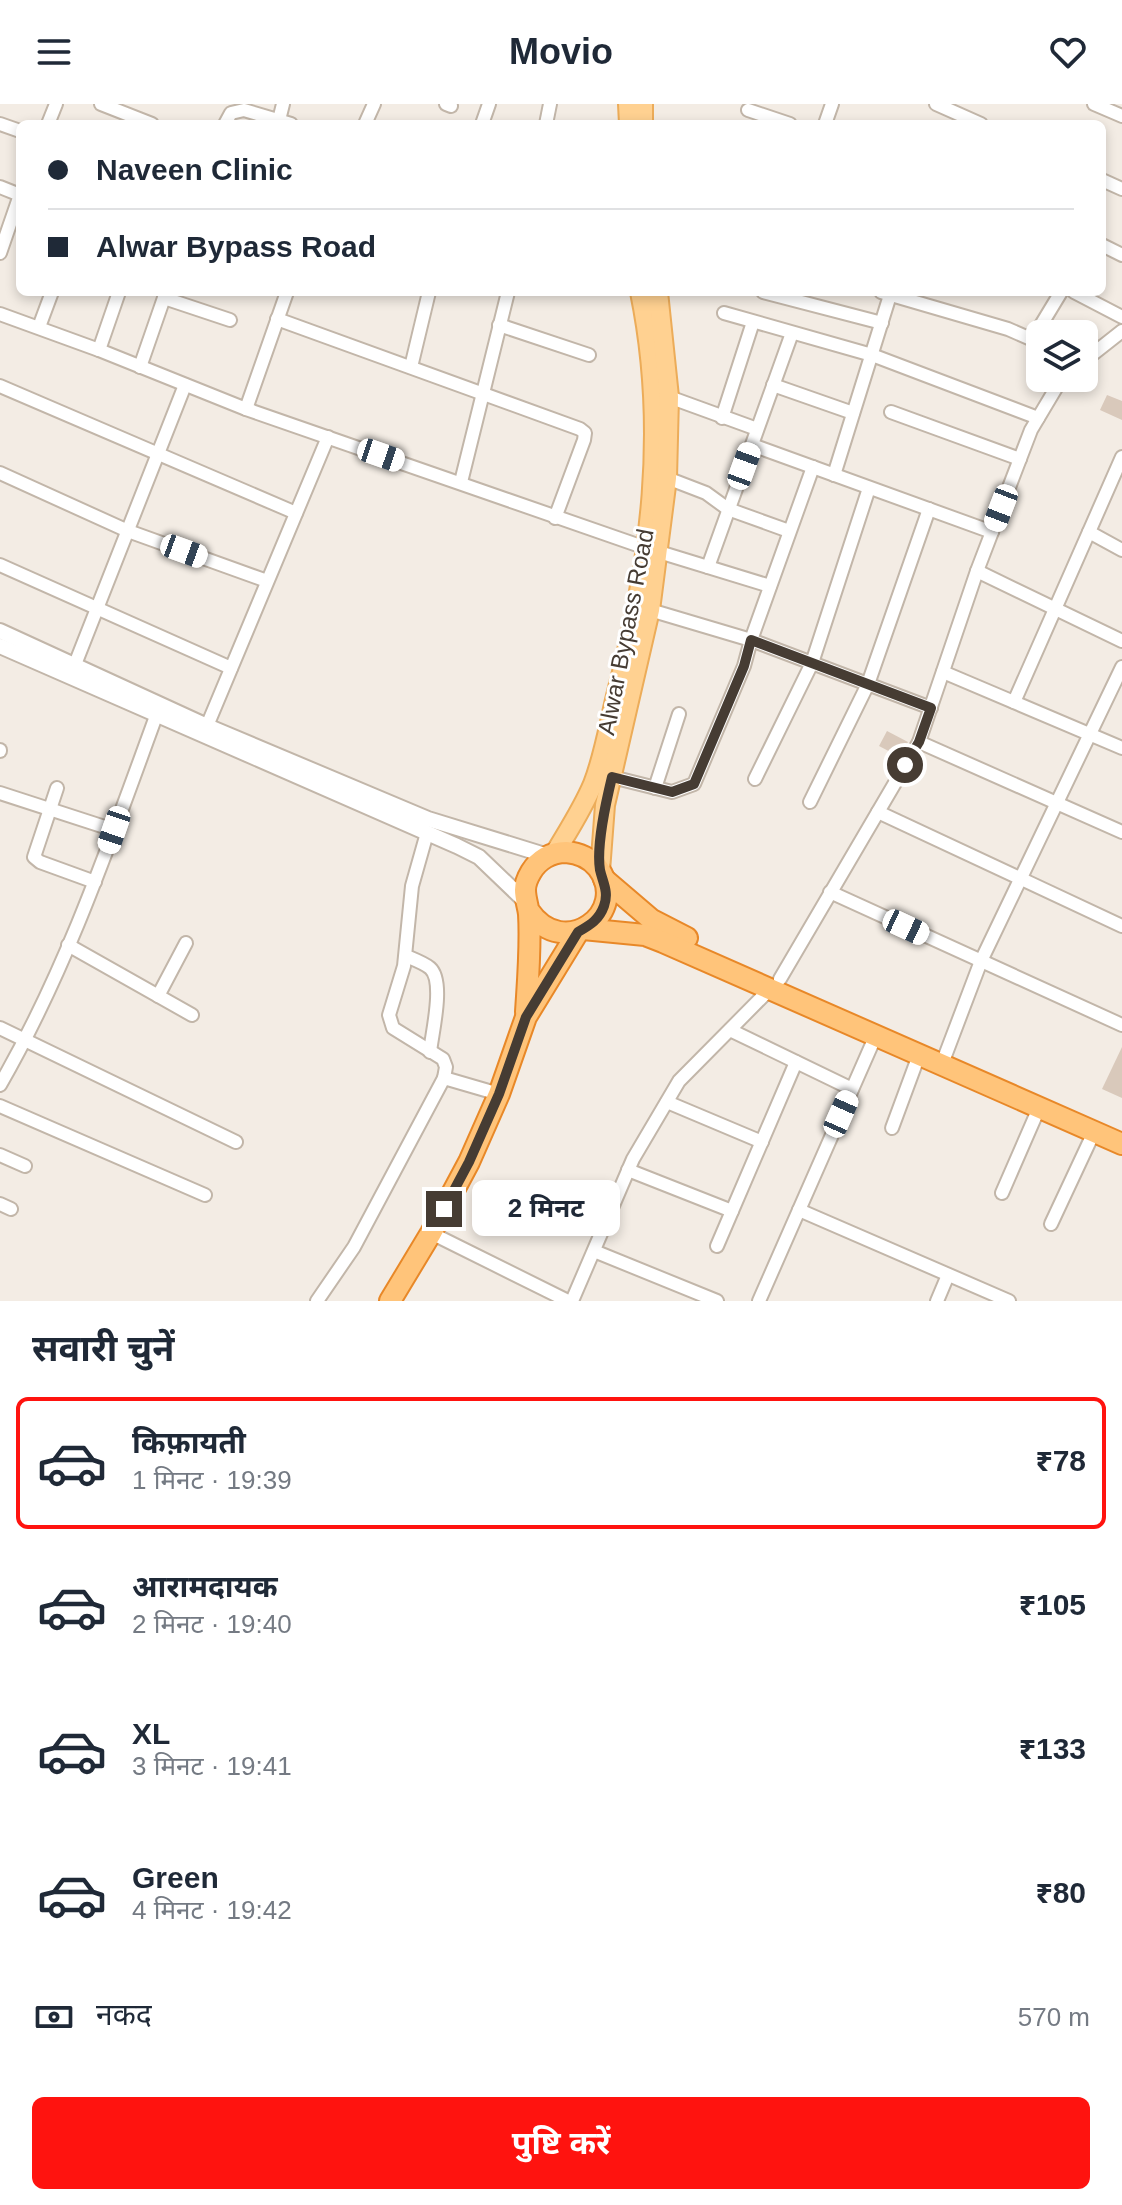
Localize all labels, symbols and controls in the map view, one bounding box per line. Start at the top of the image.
icon: menu [32,30,76,74]
icon: heart [1046,30,1090,74]
text: Movio [509,31,613,72]
text: Naveen Clinic [96,153,293,186]
text: Alwar Bypass Road [96,230,376,263]
map controls [1026,320,1098,392]
button: layers [1026,320,1098,392]
car [354,436,408,474]
car [725,439,763,493]
car [981,481,1021,535]
street label: Alwar Bypass Road [592,527,659,737]
car [157,532,211,570]
route start [887,747,923,783]
car [95,803,133,857]
car [879,906,933,948]
car [820,1087,862,1141]
callout: 2 मिनट [472,1181,620,1237]
route end [426,1191,462,1227]
text: 2 मिनट [508,1193,584,1223]
text: सवारी चुनें [32,1328,174,1369]
text: किफ़ायती [132,1426,246,1459]
icon: car [36,1427,108,1499]
text: ₹78 [1035,1444,1086,1477]
text: 1 मिनट · 19:39 [132,1465,292,1495]
text: आरामदायक [132,1570,278,1603]
icon: car [36,1571,108,1643]
text: ₹105 [1019,1588,1086,1621]
text: 2 मिनट · 19:40 [132,1609,292,1639]
icon: car [36,1715,108,1787]
text: XL [132,1717,170,1750]
text: ₹133 [1019,1732,1086,1765]
text: 3 मिनट · 19:41 [132,1751,292,1781]
icon: car [36,1859,108,1931]
text: Green [132,1861,219,1894]
text: ₹80 [1035,1876,1086,1909]
text: 4 मिनट · 19:42 [132,1895,292,1925]
icon: cash [32,1995,76,2039]
text: नकद [96,1998,152,2031]
text: 570 m [1018,2002,1090,2032]
button: पुष्टि करें [32,2097,1090,2189]

